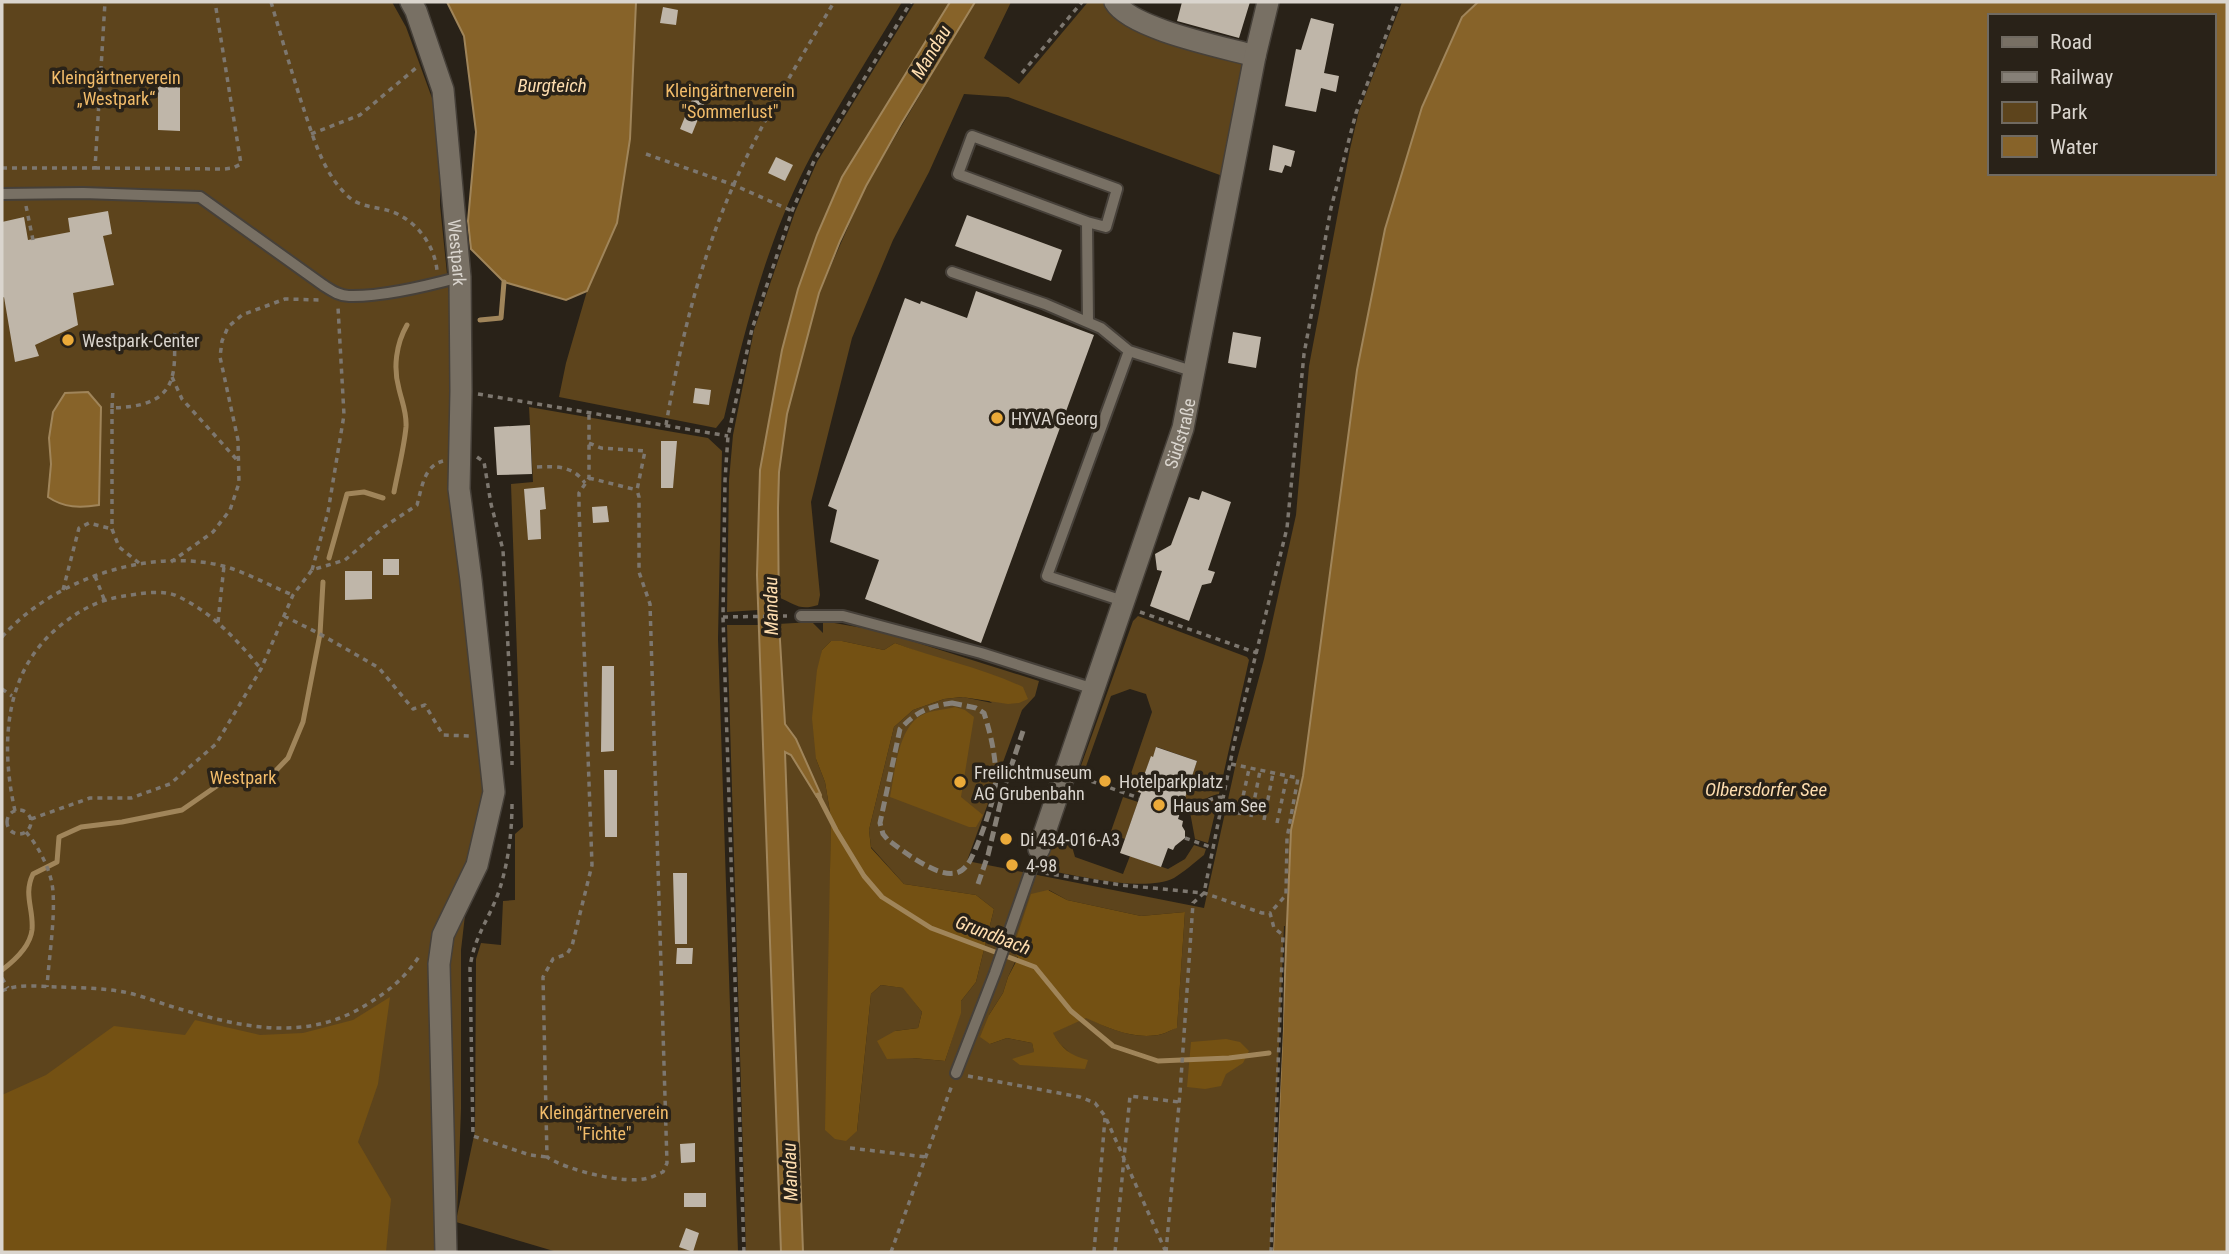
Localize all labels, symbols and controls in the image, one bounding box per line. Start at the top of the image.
legend [1988,14,2215,175]
water label: Mandau [906,21,956,83]
text: Road [2050,30,2092,54]
text: Railway [2050,65,2113,89]
park label: Kleingärtnerverein „Westpark“ [51,67,181,109]
water label: Burgteich [517,74,587,97]
park label: Kleingärtnerverein "Sommerlust" [665,80,795,122]
text: Park [2050,100,2088,124]
text: Water [2050,135,2098,159]
street label: Westpark [444,218,471,286]
place label: Westpark-Center [82,330,200,351]
marker: Westpark-Center [60,332,76,348]
street label: Südstraße [1159,396,1199,471]
place label: HYVA Georg [1011,408,1098,429]
marker: HYVA Georg [989,410,1005,426]
water label: Mandau [759,576,783,635]
place label: Freilichtmuseum AG Grubenbahn [974,762,1092,804]
park label: Westpark [210,767,276,788]
place label: Hotelparkplatz [1119,771,1223,792]
marker: Hotelparkplatz [1097,773,1113,789]
marker: Freilichtmuseum AG Grubenbahn [952,774,968,790]
water label: Olbersdorfer See [1705,778,1827,801]
place label: Haus am See [1173,795,1266,816]
marker: Haus am See [1151,797,1167,813]
place label: Di 434-016-A3 [1020,829,1120,850]
marker: Di 434-016-A3 [998,831,1014,847]
place label: 4-98 [1026,855,1057,876]
marker: 4-98 [1004,857,1020,873]
water label: Grundbach [952,910,1034,960]
park label: Kleingärtnerverein "Fichte" [539,1102,669,1144]
water label: Mandau [777,1142,803,1202]

